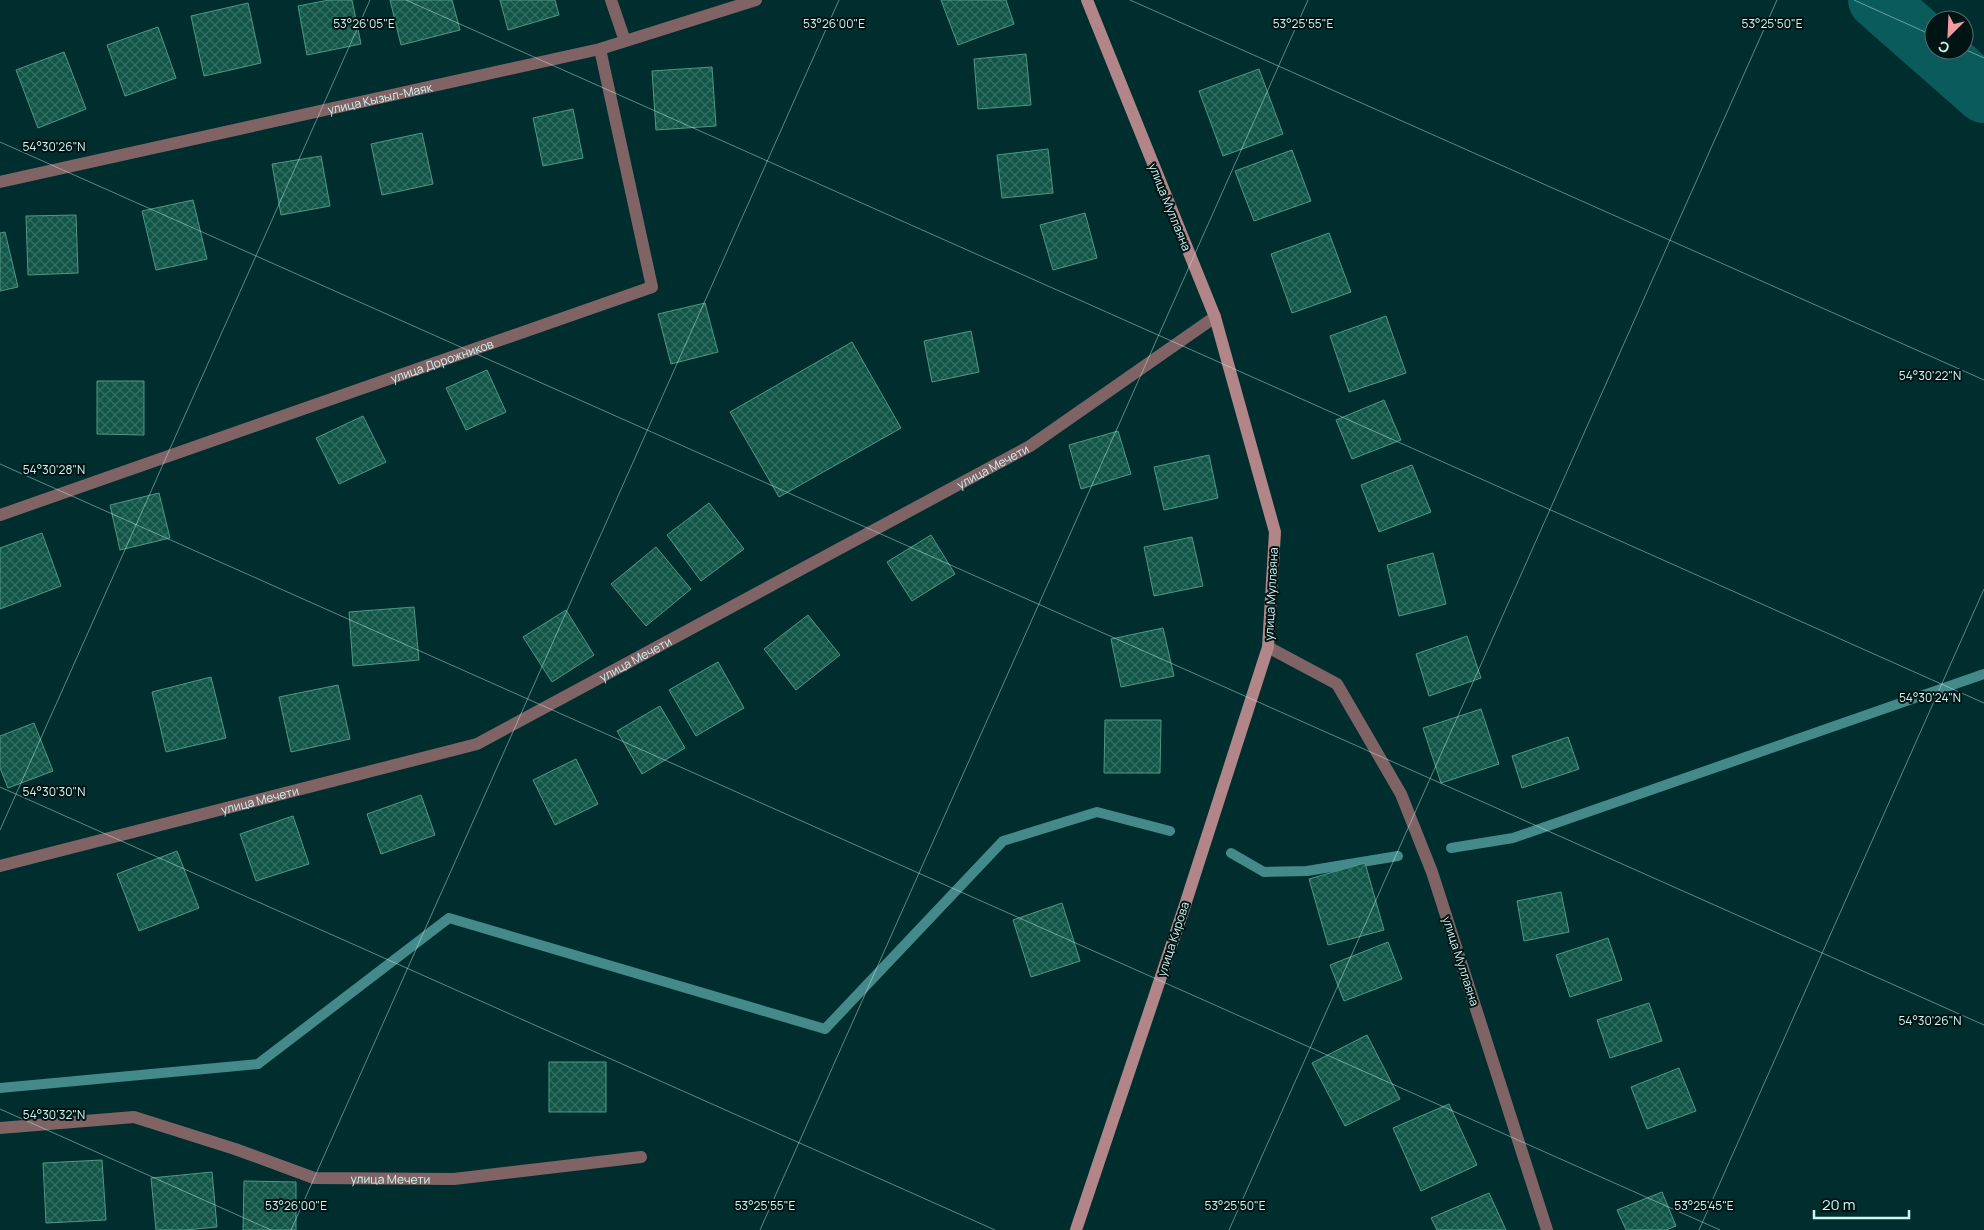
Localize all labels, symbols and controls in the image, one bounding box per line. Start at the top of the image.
north arrow [1924,10,1974,60]
text: 53°26'05"E [333,15,395,32]
text: 53°26'00"E [803,15,865,32]
text: 53°25'55"E [1273,15,1334,32]
text: 53°25'50"E [1741,15,1803,32]
text: С [1935,37,1952,58]
street label: улица Кызыл-Маяк [326,78,435,118]
text: 54°30'26"N [22,138,86,155]
street label: улица Муллаяна [1145,161,1195,253]
street label: улица Дорожников [388,334,496,386]
text: 54°30'22"N [1899,367,1961,384]
street label: улица Мечети [953,440,1032,493]
text: 54°30'28"N [23,461,85,478]
street label: улица Муллаяна [1260,547,1282,641]
street label: улица Мечети [596,632,674,685]
text: 54°30'24"N [1899,689,1961,706]
street label: улица Мечети [219,781,300,818]
text: 54°30'30"N [23,783,85,800]
street label: улица Кирова [1153,899,1193,979]
street label: улица Муллаяна [1438,914,1484,1008]
text: 54°30'26"N [1898,1012,1962,1029]
text: 54°30'32"N [23,1106,85,1123]
street label: улица Мечети [350,1170,430,1187]
scale bar [1814,1188,1909,1220]
text: 20 m [1822,1194,1855,1215]
text: 53°26'00"E [265,1197,327,1214]
text: 53°25'55"E [735,1197,796,1214]
text: 53°25'50"E [1204,1197,1266,1214]
text: 53°25'45"E [1674,1197,1734,1214]

